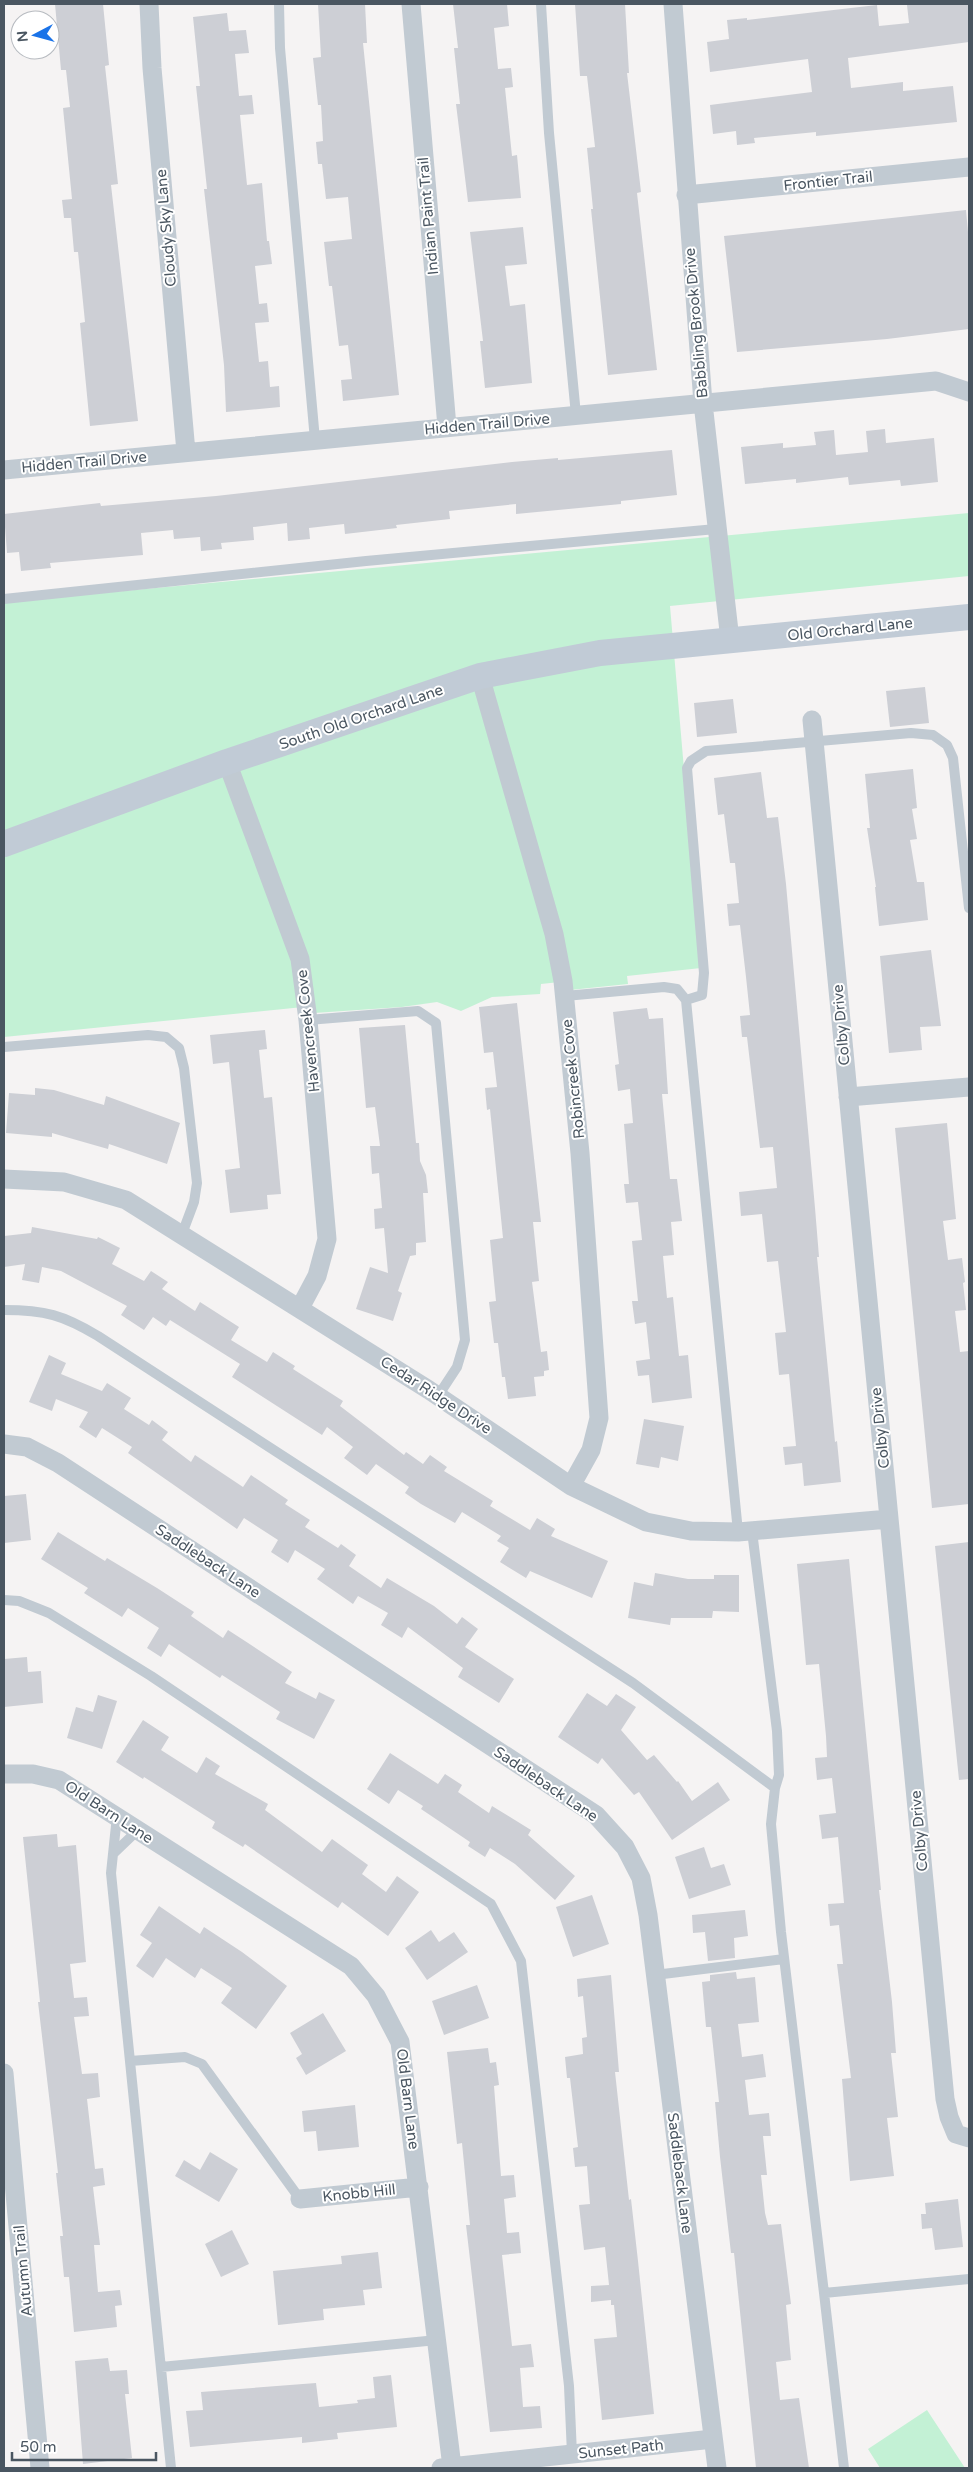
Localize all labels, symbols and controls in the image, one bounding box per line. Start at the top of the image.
north arrow [10,10,60,60]
text: N [14,30,32,43]
street label: Indian Paint Trail [414,156,442,276]
street label: Frontier Trail [782,167,874,195]
street label: Cloudy Sky Lane [152,169,180,287]
street label: Babbling Brook Drive [680,247,712,399]
street label: Hidden Trail Drive [423,410,551,438]
street label: Hidden Trail Drive [20,448,148,476]
street label: Old Orchard Lane [786,613,914,645]
street label: South Old Orchard Lane [277,680,445,754]
street label: Havencreek Cove [293,969,323,1093]
street label: Colby Drive [828,984,854,1066]
street label: Robincreek Cove [558,1018,588,1140]
street label: Cedar Ridge Drive [377,1352,495,1438]
street label: Colby Drive [867,1387,893,1469]
street label: Saddleback Lane [152,1520,264,1602]
street label: Saddleback Lane [491,1743,601,1825]
street label: Old Barn Lane [62,1777,156,1847]
street label: Colby Drive [906,1790,932,1872]
street label: Old Barn Lane [393,2048,423,2150]
street label: Saddleback Lane [664,2112,696,2234]
street label: Knobb Hill [322,2180,396,2206]
street label: Autumn Trail [10,2225,36,2317]
scale bar [12,2430,156,2462]
street label: Sunset Path [578,2436,664,2462]
text: 50 m [20,2438,57,2456]

